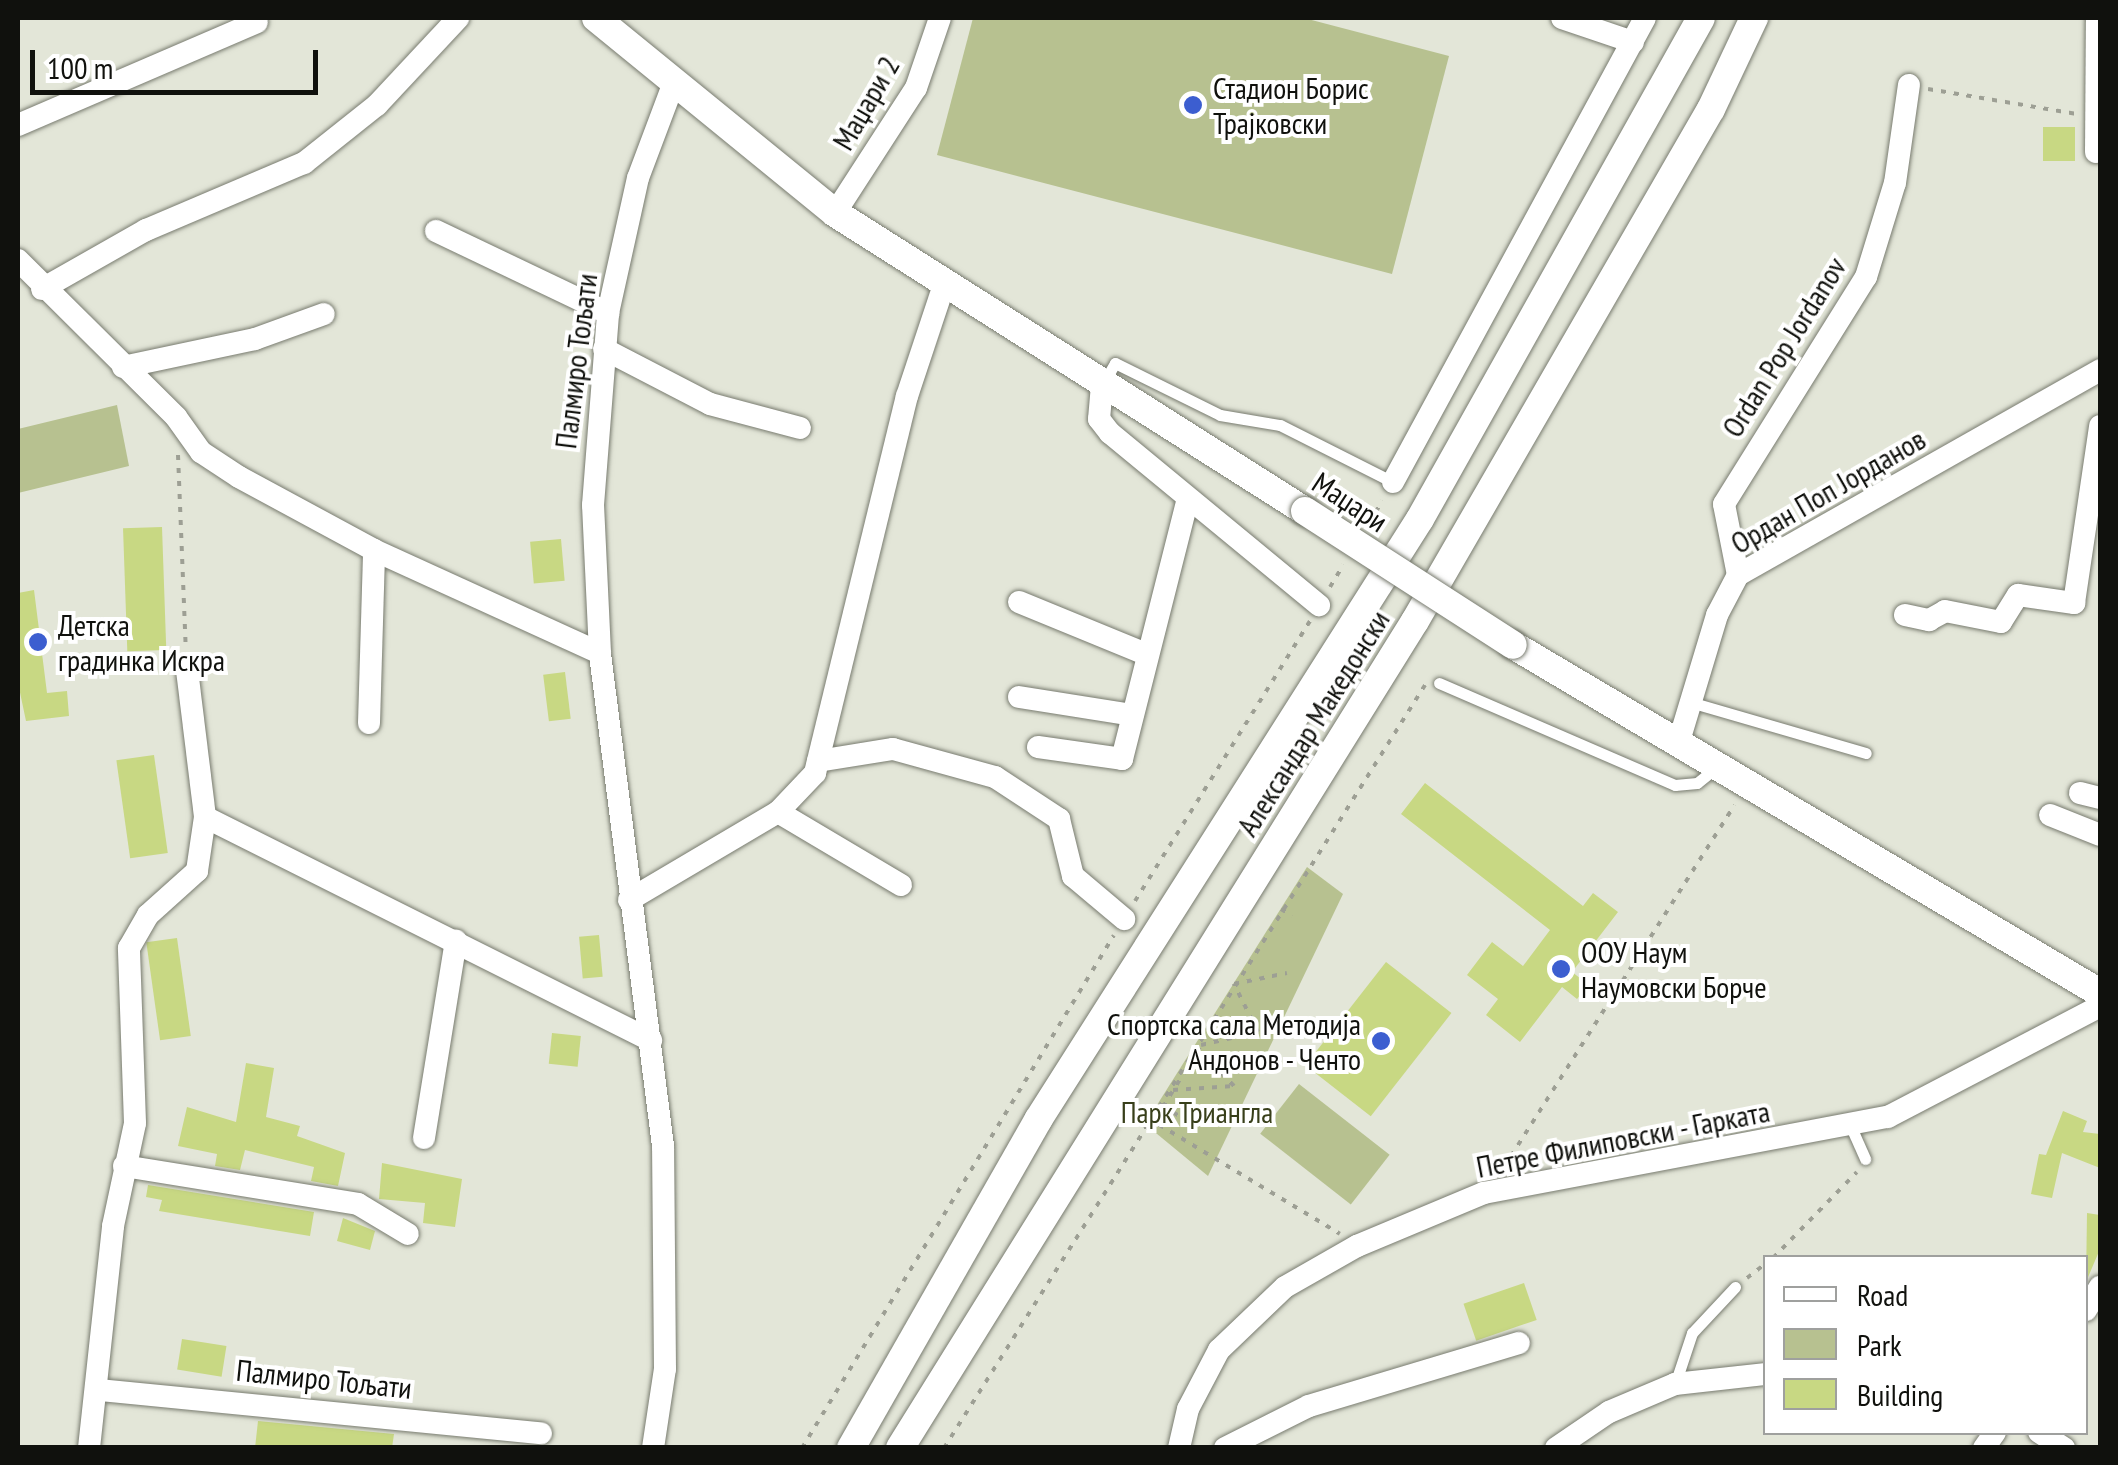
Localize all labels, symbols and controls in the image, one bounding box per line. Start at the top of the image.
scale bar [35,30,322,92]
text: 100 m [47,48,113,87]
street label: Маџари 2 [825,50,907,156]
place label: Стадион Борис Трајковски [1213,70,1369,140]
marker: Стадион Борис Трајковски [1182,94,1204,116]
street label: Ordan Pop Jordanov [1714,250,1854,444]
street label: Палмиро Тољати [547,271,605,451]
street label: Ордан Поп Јорданов [1724,421,1932,561]
street label: Маџари [1306,465,1394,539]
street label: Александар Македонски [1229,604,1397,842]
place label: Детска градинка Искра [58,607,225,678]
marker: Детска градинка Искра [27,631,49,653]
place label: ООУ Наум Наумовски Борче [1581,934,1767,1004]
marker: ООУ Наум Наумовски Борче [1550,958,1572,980]
place label: Спортска сала Методија Андонов - Ченто [1107,1006,1361,1076]
marker: Спортска сала Методија Андонов - Ченто [1370,1030,1392,1052]
street label: Петре Филиповски - Гарката [1472,1093,1774,1185]
park label: Парк Триангла [1120,1094,1274,1130]
legend [1763,1255,2088,1435]
text: Road [1857,1275,1908,1314]
text: Park [1857,1325,1902,1364]
street label: Палмиро Тољати [234,1352,414,1406]
text: Building [1857,1375,1943,1414]

